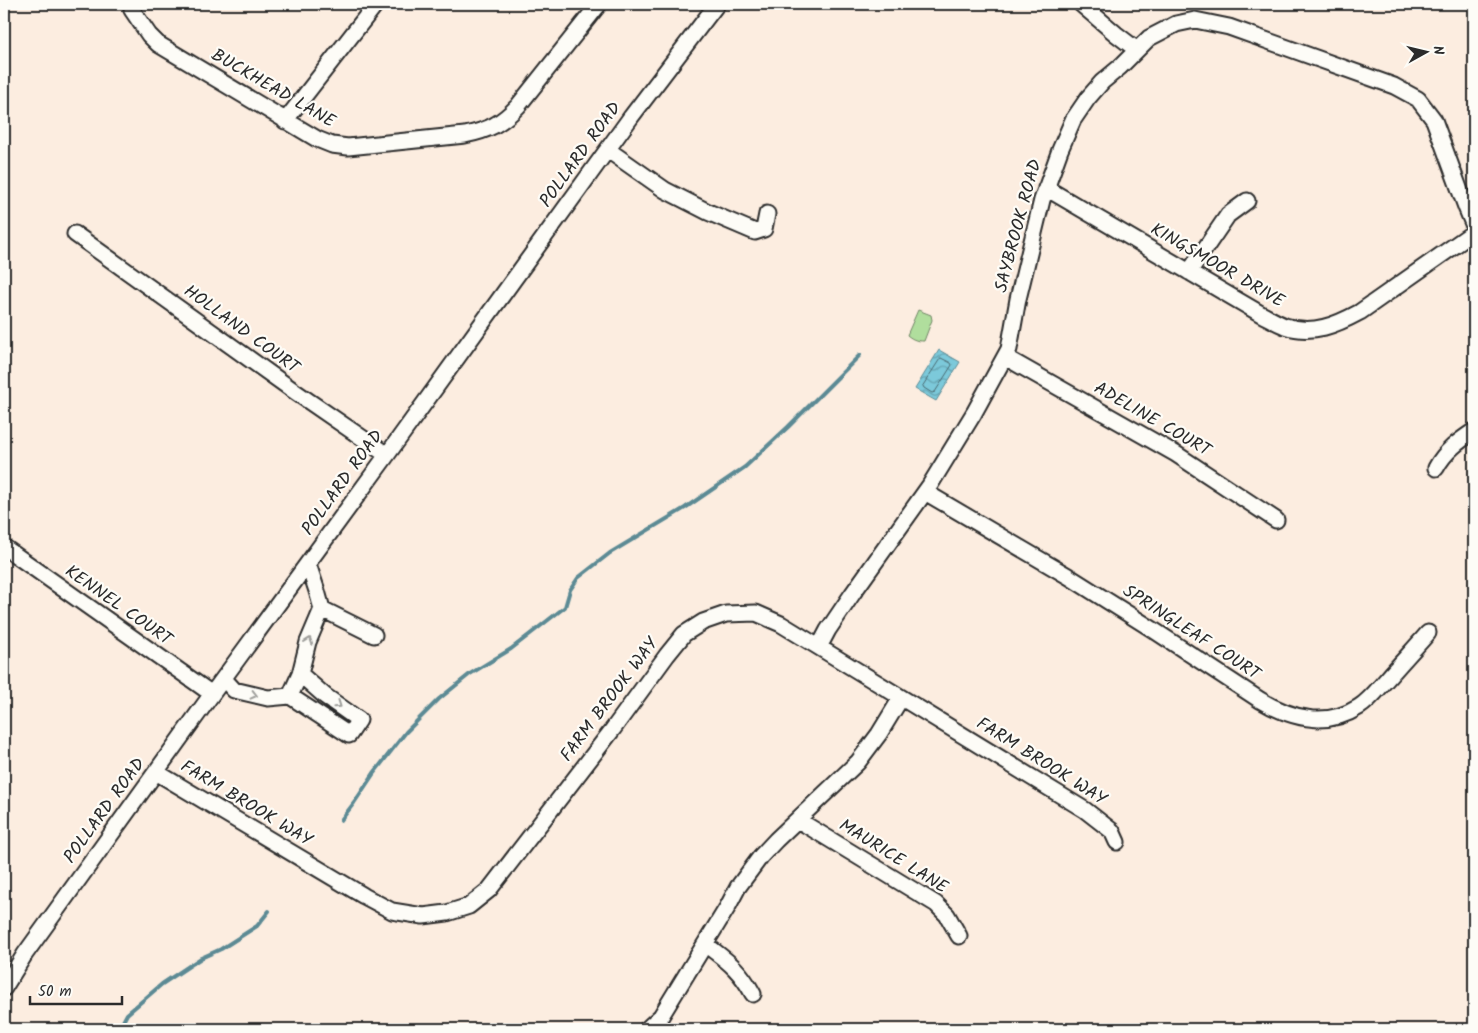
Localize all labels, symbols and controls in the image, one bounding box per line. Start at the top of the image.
north arrow [1400,28,1450,78]
street label: BUCKHEAD LANE [205,42,341,137]
text: N [1426,44,1449,56]
street label: POLLARD ROAD [533,96,630,214]
street label: SAYBROOK ROAD [987,156,1051,296]
street label: KINGSMOOR DRIVE [1144,216,1290,316]
street label: HOLLAND COURT [177,278,306,383]
street label: ADELINE COURT [1088,375,1217,466]
street label: POLLARD ROAD [295,424,392,542]
street label: KENNEL COURT [58,558,179,655]
street label: SPRINGLEAF COURT [1116,577,1267,689]
street label: FARM BROOK WAY [553,631,667,768]
one-way arrow [303,637,313,646]
one-way arrow [250,689,259,700]
one-way arrow [332,699,342,708]
street label: FARM BROOK WAY [970,710,1113,814]
street label: POLLARD ROAD [57,752,154,870]
street label: FARM BROOK WAY [174,753,318,855]
street label: MAURICE LANE [833,812,954,902]
scale bar [30,973,122,1005]
text: 50 m [38,980,72,1004]

